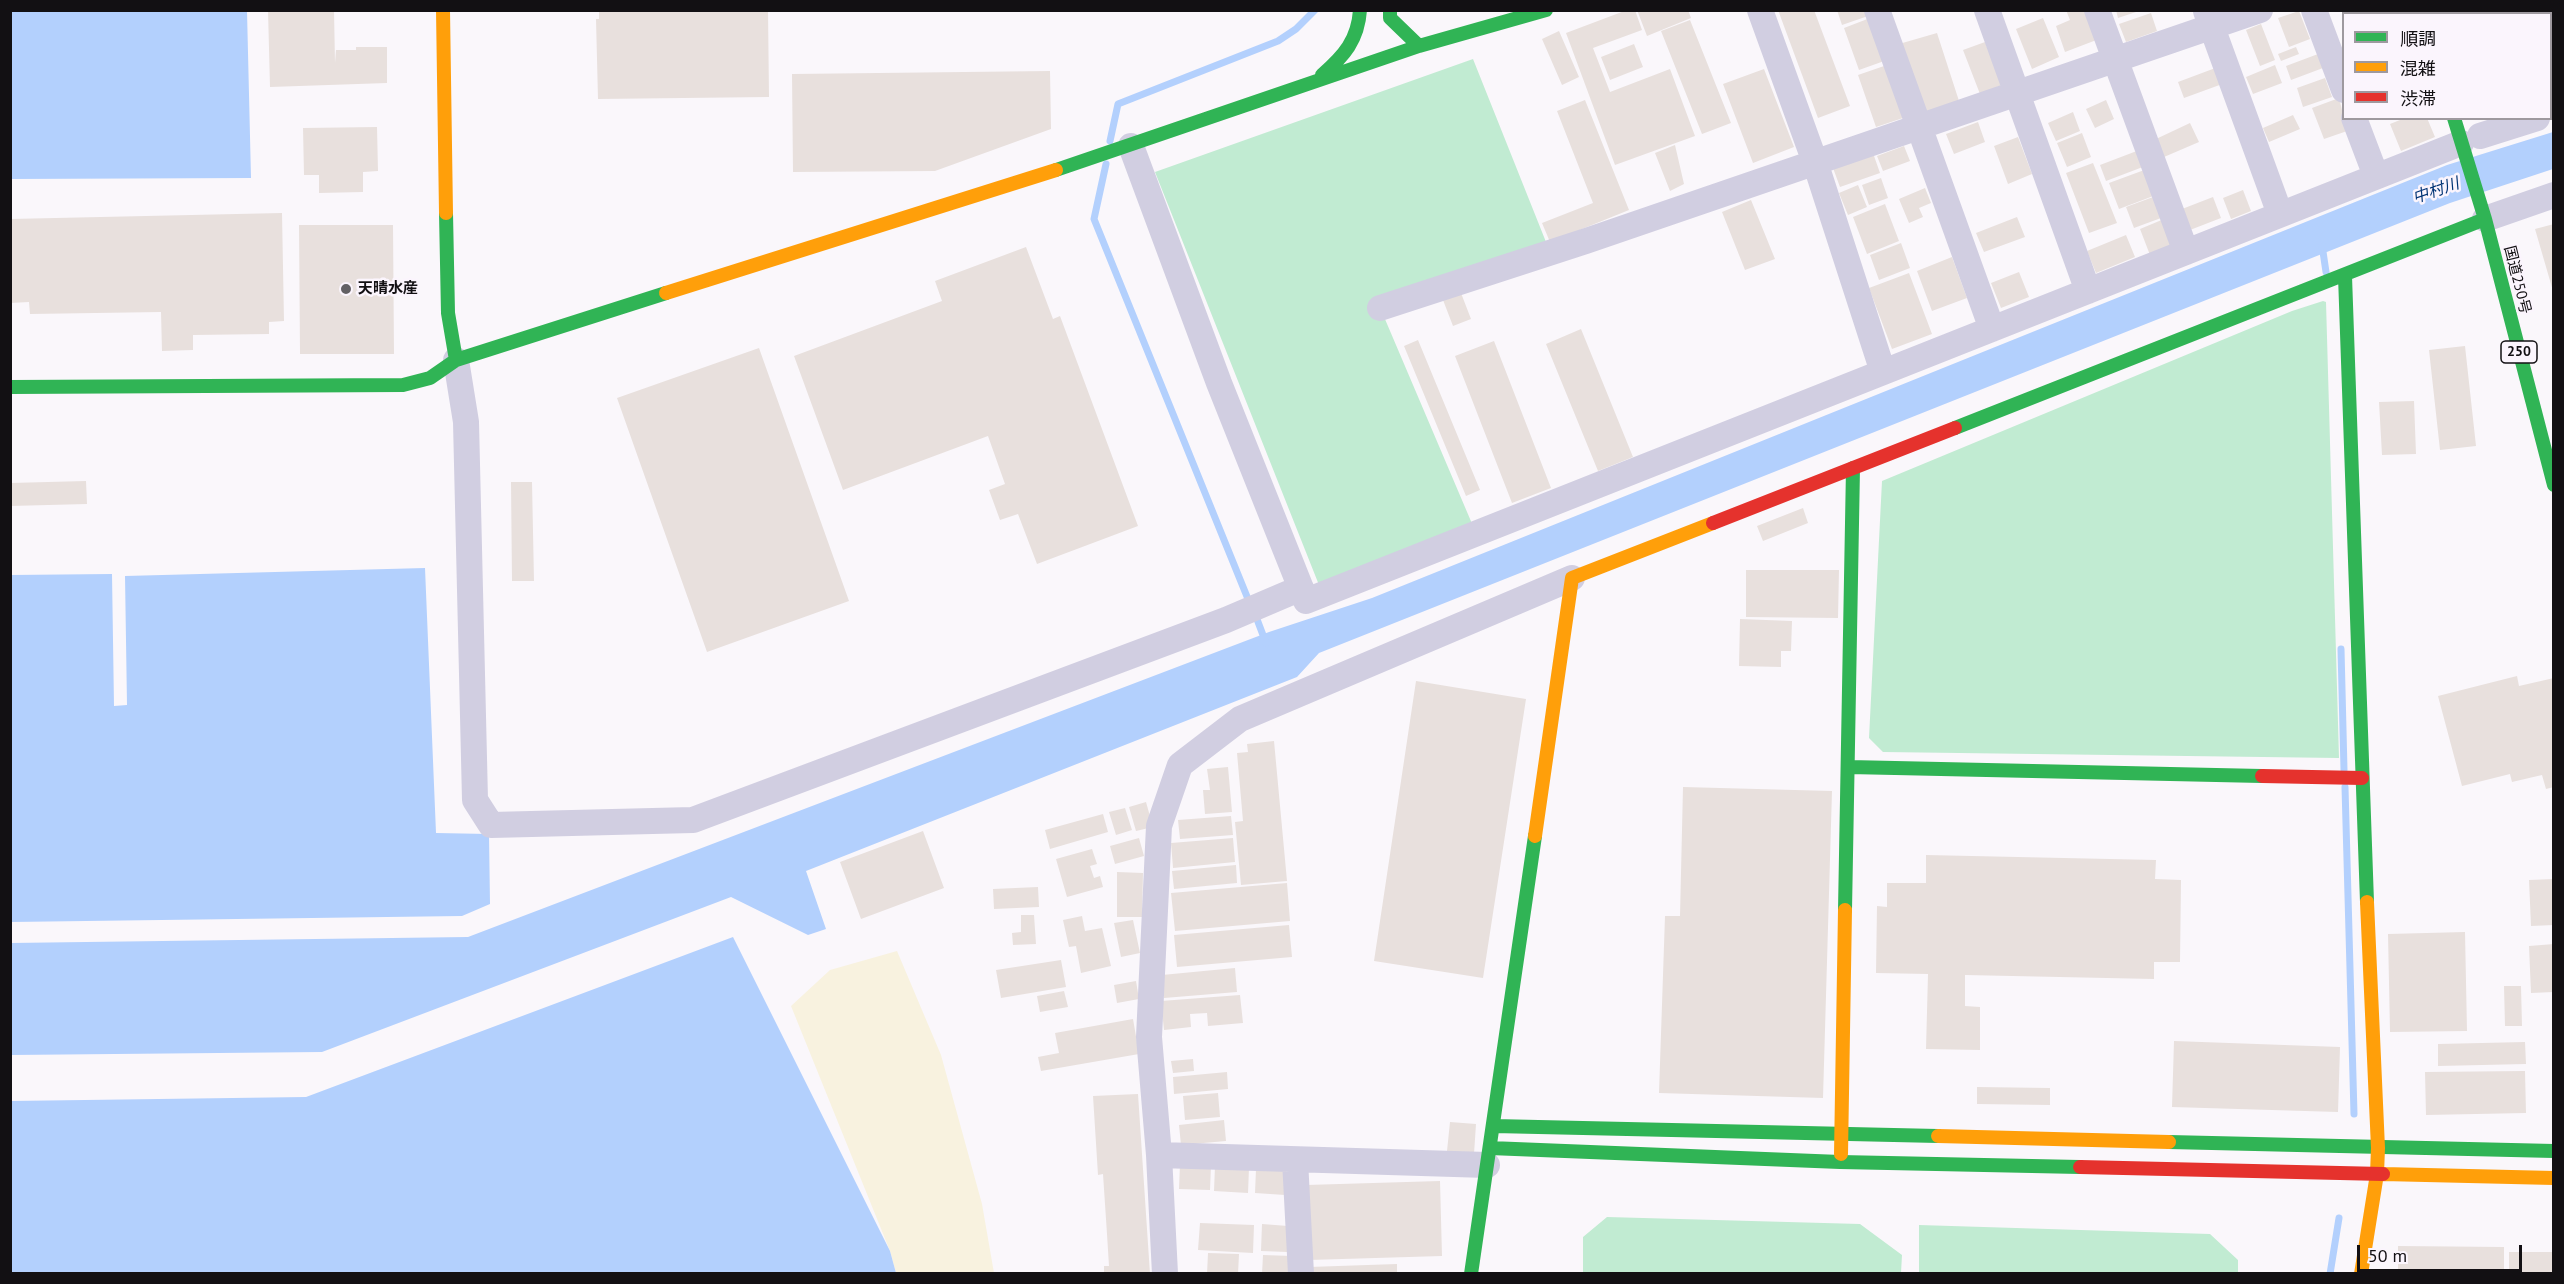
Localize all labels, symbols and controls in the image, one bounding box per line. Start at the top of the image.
legend [2342,12,2552,120]
text: 順調 [2400,27,2436,50]
text: 混雑 [2400,57,2436,80]
text: 渋滞 [2400,87,2436,110]
water label: 中村川 [2410,174,2462,208]
street label: 国道250号 [2500,244,2534,316]
place label: 天晴水産 [358,280,418,298]
marker: 天晴水産 [339,282,353,296]
road number: 250 [2501,341,2537,363]
scale bar [2360,1233,2525,1271]
text: 50 m [2368,1244,2407,1267]

